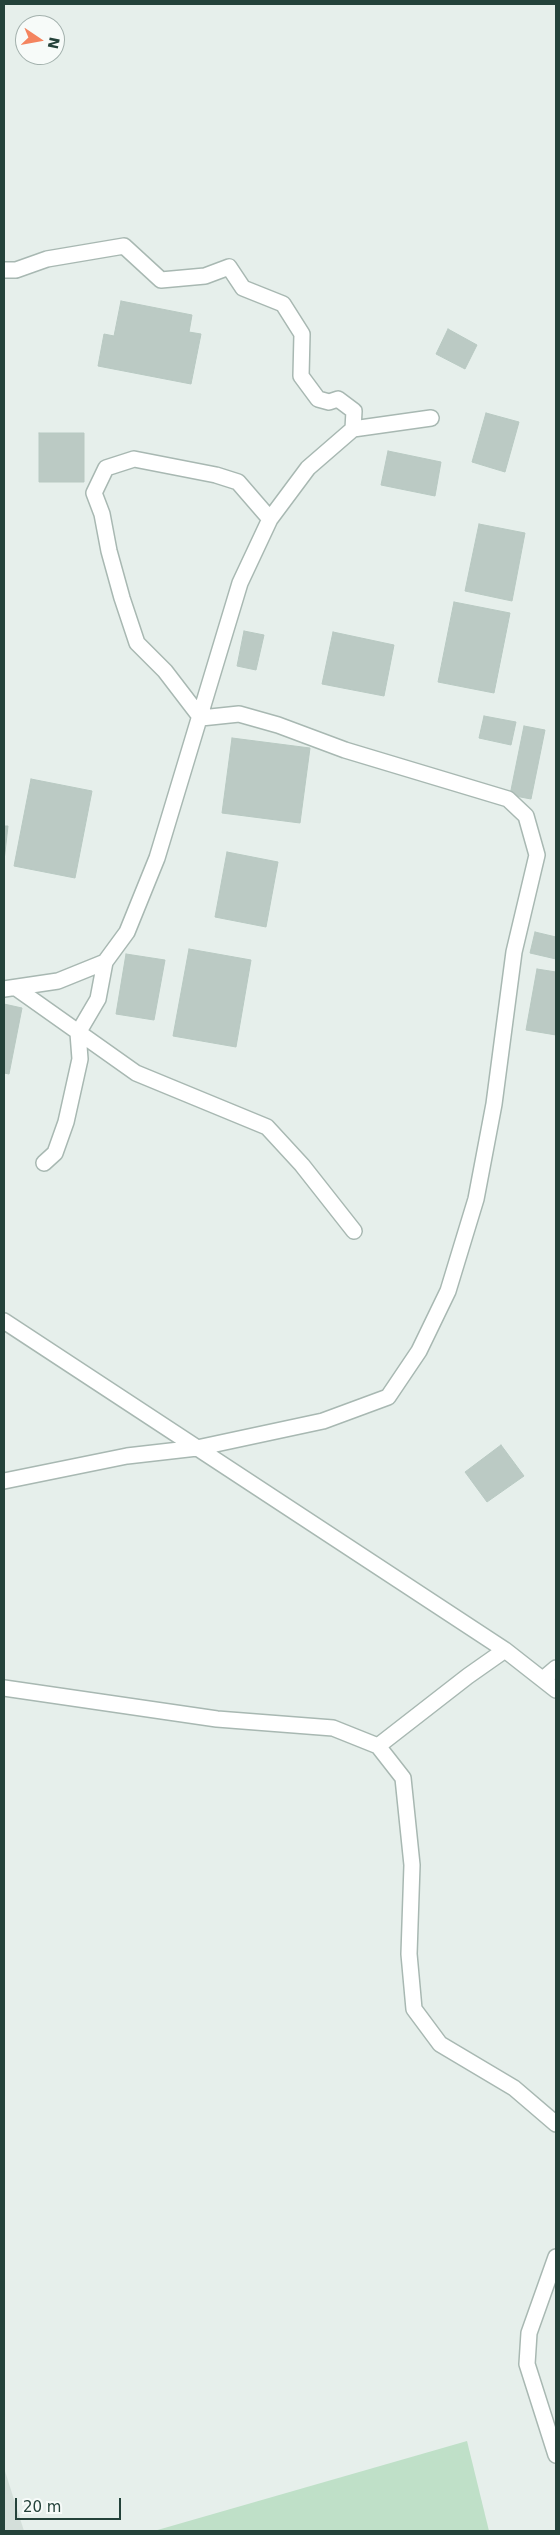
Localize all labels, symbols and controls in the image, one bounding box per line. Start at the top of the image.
north arrow [15,15,65,65]
text: N [45,36,63,50]
scale bar [18,2488,124,2520]
text: 20 m [23,2498,61,2516]

